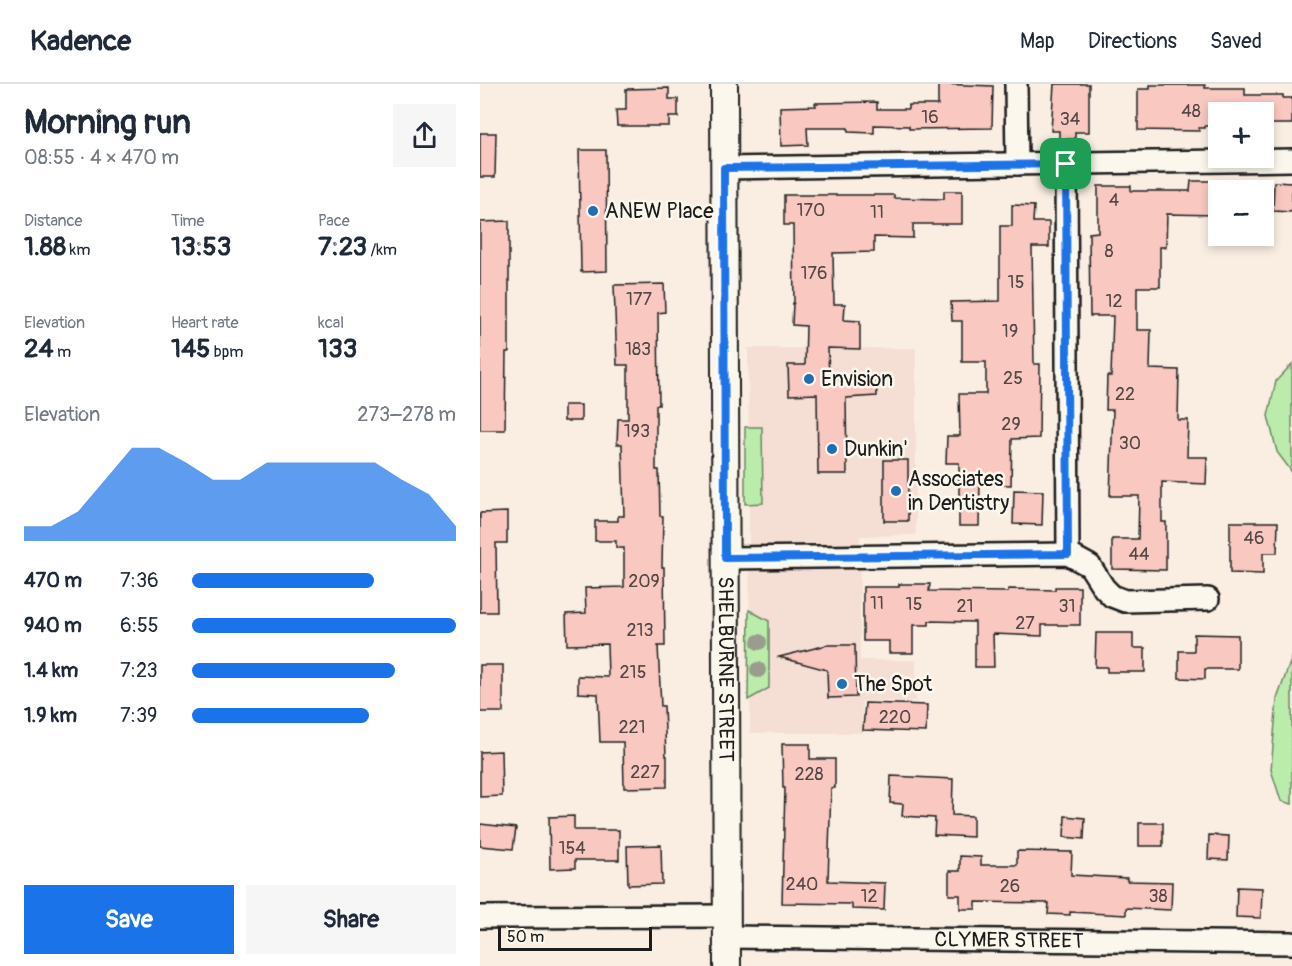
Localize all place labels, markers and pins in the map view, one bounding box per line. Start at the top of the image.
pin [1040,138,1091,189]
place label: ANEW Place [605,198,714,225]
marker: ANEW Place [586,204,600,218]
place label: Envision [821,366,893,393]
marker: Envision [802,372,816,386]
place label: Dunkin' [844,436,908,463]
marker: Dunkin' [825,442,839,456]
place label: Associates in Dentistry [908,466,1009,517]
marker: Associates in Dentistry [889,484,903,498]
place label: The Spot [854,671,933,698]
marker: The Spot [835,677,849,691]

